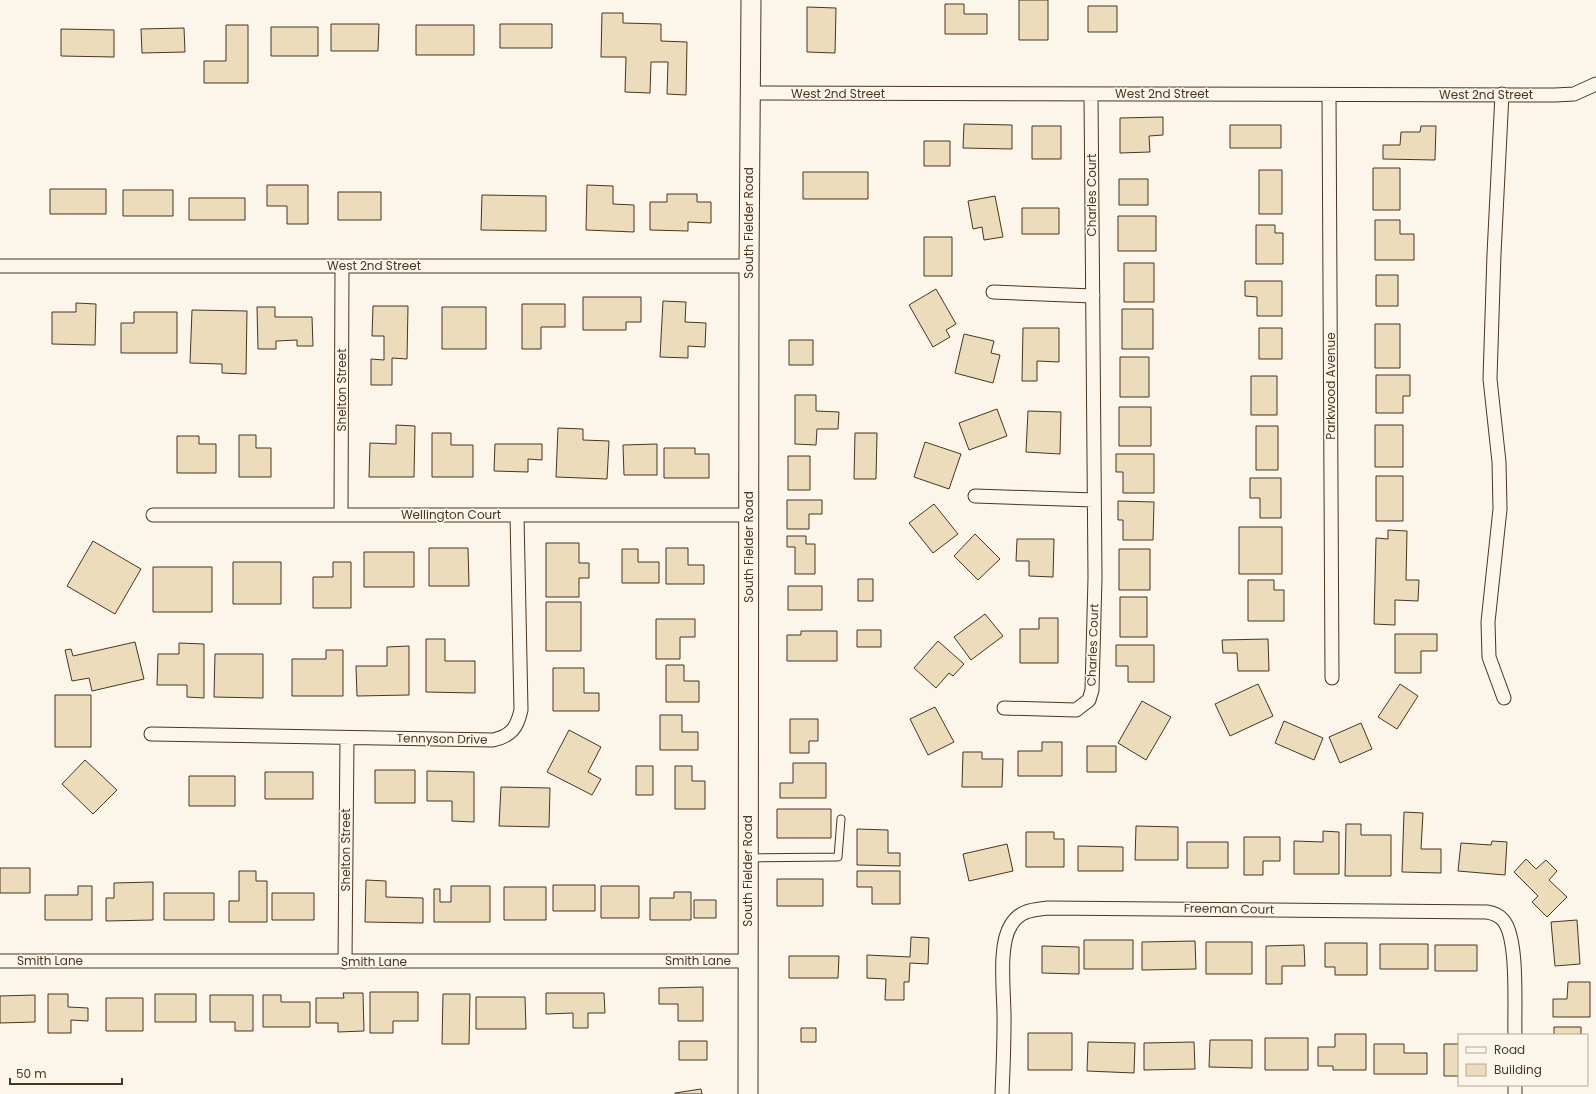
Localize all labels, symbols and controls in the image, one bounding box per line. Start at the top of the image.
street label: West 2nd Street [791,85,885,102]
street label: West 2nd Street [1115,85,1209,102]
street label: West 2nd Street [1439,86,1533,103]
street label: Charles Court [1083,154,1100,236]
street label: South Fielder Road [740,167,757,279]
street label: West 2nd Street [327,257,421,274]
street label: Parkwood Avenue [1322,332,1339,440]
street label: Shelton Street [333,348,350,432]
street label: South Fielder Road [740,491,757,603]
street label: Wellington Court [401,506,501,523]
street label: Charles Court [1083,603,1102,687]
street label: Tennyson Drive [396,729,488,748]
street label: Shelton Street [337,808,354,892]
street label: South Fielder Road [739,815,756,927]
street label: Freeman Court [1184,899,1274,918]
street label: Smith Lane [17,952,83,969]
street label: Smith Lane [665,952,731,969]
street label: Smith Lane [341,953,407,970]
legend [1458,1034,1588,1086]
text: Road [1494,1041,1525,1058]
scale bar [10,1060,122,1086]
text: Building [1494,1061,1542,1078]
text: 50 m [16,1065,47,1082]

